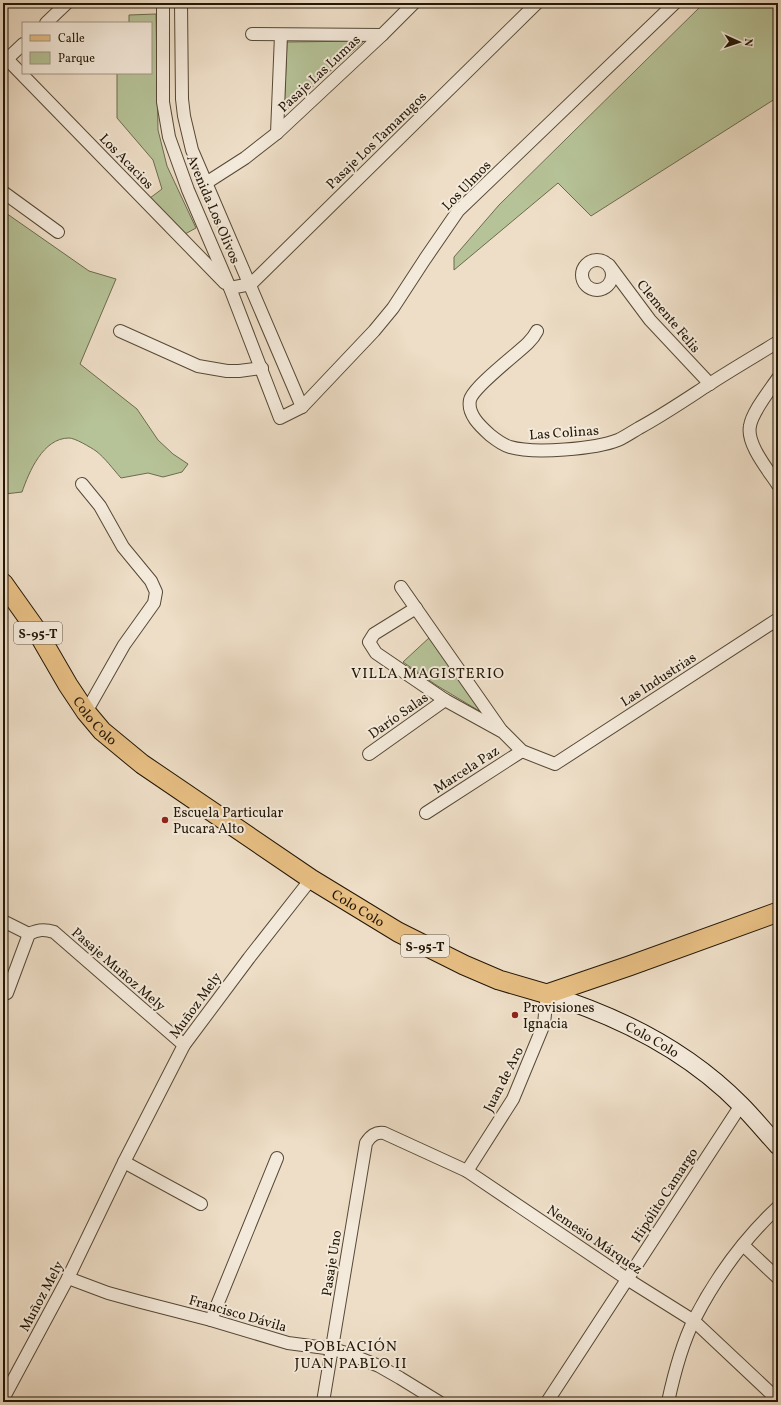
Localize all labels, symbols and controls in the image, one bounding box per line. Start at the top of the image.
legend [22,22,152,74]
north arrow [719,22,759,62]
text: Calle [58,31,85,47]
street label: Pasaje Las Lumas [275,31,365,117]
text: N [740,38,755,47]
text: Parque [58,51,95,67]
street label: Pasaje Los Tamarugos [323,88,432,194]
street label: Los Acacios [94,130,157,194]
street label: Avenida Los Olivos [181,152,244,267]
street label: Los Ulmos [438,157,496,215]
street label: Clemente Felis [632,276,704,357]
street label: Las Colinas [529,422,600,445]
road number: S-95-T [14,622,62,644]
street label: Las Industrias [617,649,700,712]
district label: VILLA MAGISTERIO [351,664,505,685]
street label: Darío Salas [365,689,433,744]
street label: Colo Colo [67,693,120,750]
street label: Marcela Paz [430,742,503,799]
place label: Escuela Particular Pucara Alto [173,804,284,839]
marker: Escuela Particular Pucara Alto [160,815,170,825]
street label: Colo Colo [327,886,388,933]
street label: Pasaje Muñoz Mely [67,924,169,1017]
road number: S-95-T [401,935,449,957]
street label: Muñoz Mely [166,969,227,1043]
place label: Provisiones Ignacia [523,999,595,1034]
marker: Provisiones Ignacia [510,1010,520,1020]
street label: Colo Colo [622,1018,682,1063]
street label: Juan de Aro [480,1044,529,1116]
street label: Hipólito Camargo [627,1145,703,1247]
street label: Nemesio Márquez [543,1201,646,1279]
street label: Pasaje Uno [318,1229,347,1298]
street label: Muñoz Mely [16,1258,69,1335]
street label: Francisco Dávila [186,1291,289,1338]
district label: POBLACIÓN JUAN PABLO II [294,1337,408,1375]

